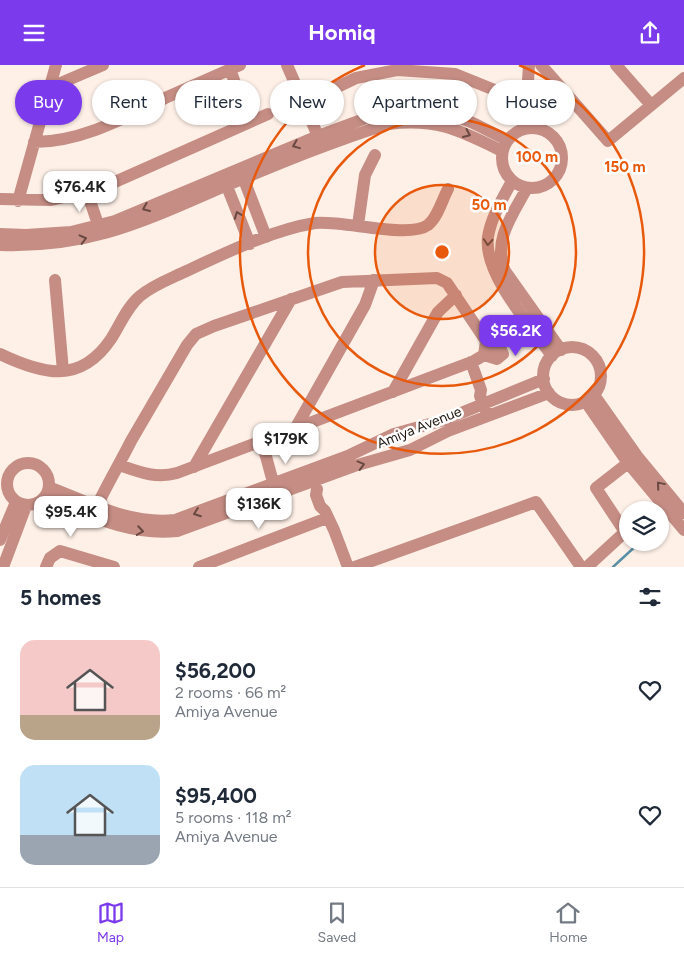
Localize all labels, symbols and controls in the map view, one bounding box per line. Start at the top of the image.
icon: menu [20,19,48,47]
text: Homiq [308,19,376,46]
icon: share [636,19,664,47]
chip: Buy [15,80,82,125]
chip: Rent [92,80,165,125]
chip: Filters [175,80,260,125]
chip: New [270,80,344,125]
chip: Apartment [354,80,477,125]
chip: House [487,80,575,125]
one-way arrow [462,128,471,139]
one-way arrow [292,139,301,150]
text: 100 m [516,148,558,166]
text: 150 m [604,158,646,176]
pin: $76.4K [39,171,121,213]
text: $76.4K [54,177,106,196]
text: 50 m [471,196,507,214]
one-way arrow [142,202,151,213]
one-way arrow [234,211,244,220]
one-way arrow [79,234,88,245]
one-way arrow [483,238,494,246]
centre of rings [433,243,451,261]
pin: $56.2K [475,315,557,357]
text: $56.2K [490,321,542,340]
street label: Amiya Avenue [374,403,464,452]
pin: $179K [251,423,321,465]
text: $179K [264,429,308,448]
one-way arrow [356,460,364,470]
one-way arrow [657,482,666,491]
pin: $136K [224,487,294,530]
text: $136K [237,494,281,513]
pin: $95.4K [30,495,112,538]
map controls [619,501,669,551]
button: layers [619,501,669,551]
text: $95.4K [45,502,97,521]
one-way arrow [193,507,201,517]
one-way arrow [136,526,145,536]
icon: filters [636,583,664,611]
text: 5 homes [20,585,101,610]
text: $56,200 [175,658,256,683]
icon: home [60,660,120,720]
icon: heart [636,676,664,704]
text: 2 rooms · 66 m² [175,683,286,702]
text: Amiya Avenue [175,702,278,721]
text: $95,400 [175,783,257,808]
icon: home [60,785,120,845]
icon: heart [636,801,664,829]
text: 5 rooms · 118 m² [175,808,292,827]
text: Amiya Avenue [175,827,278,846]
tab: Map [97,899,125,946]
tab: Saved [318,899,356,946]
tab: Home [549,899,587,946]

